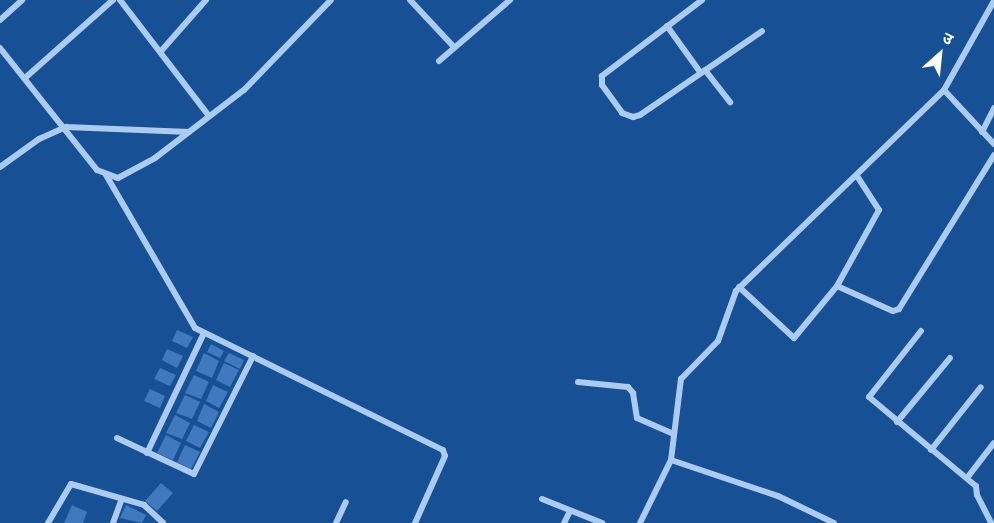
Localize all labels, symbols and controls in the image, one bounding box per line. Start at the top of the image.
north arrow [910,24,970,84]
text: उ [940,28,956,48]

